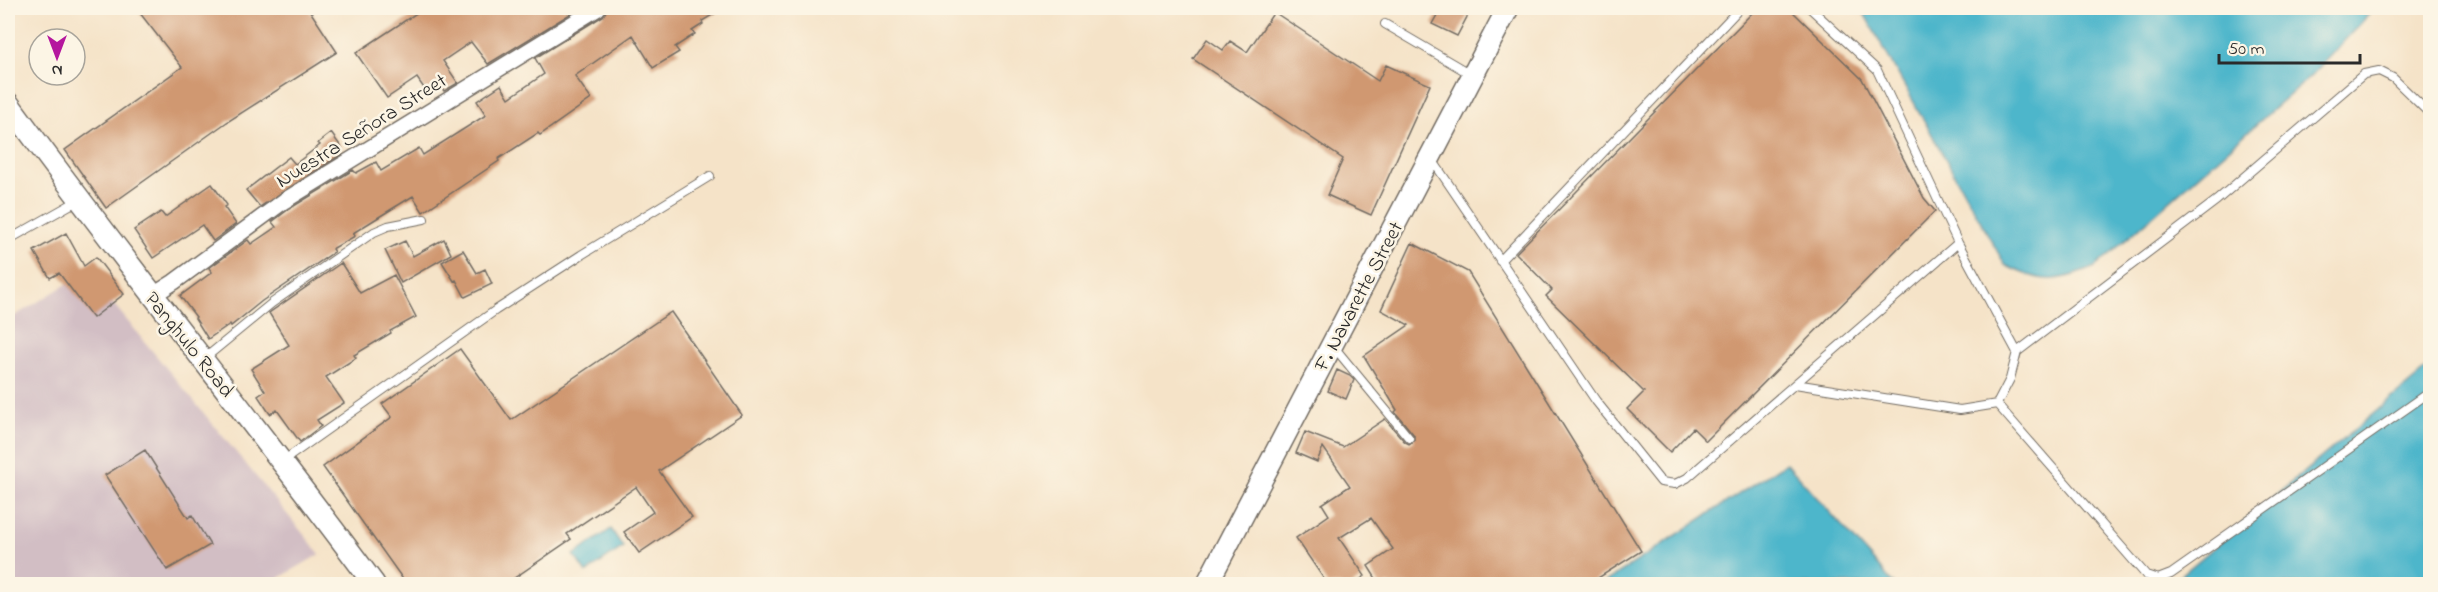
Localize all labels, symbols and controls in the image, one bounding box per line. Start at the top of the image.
north arrow [27,27,87,87]
scale bar [2219,27,2360,65]
text: 50 m [2228,37,2265,63]
text: N [51,58,62,82]
street label: Nuestra Señora Street [271,67,453,196]
street label: F. Navarette Street [1307,217,1412,378]
street label: Panghulo Road [135,286,241,406]

